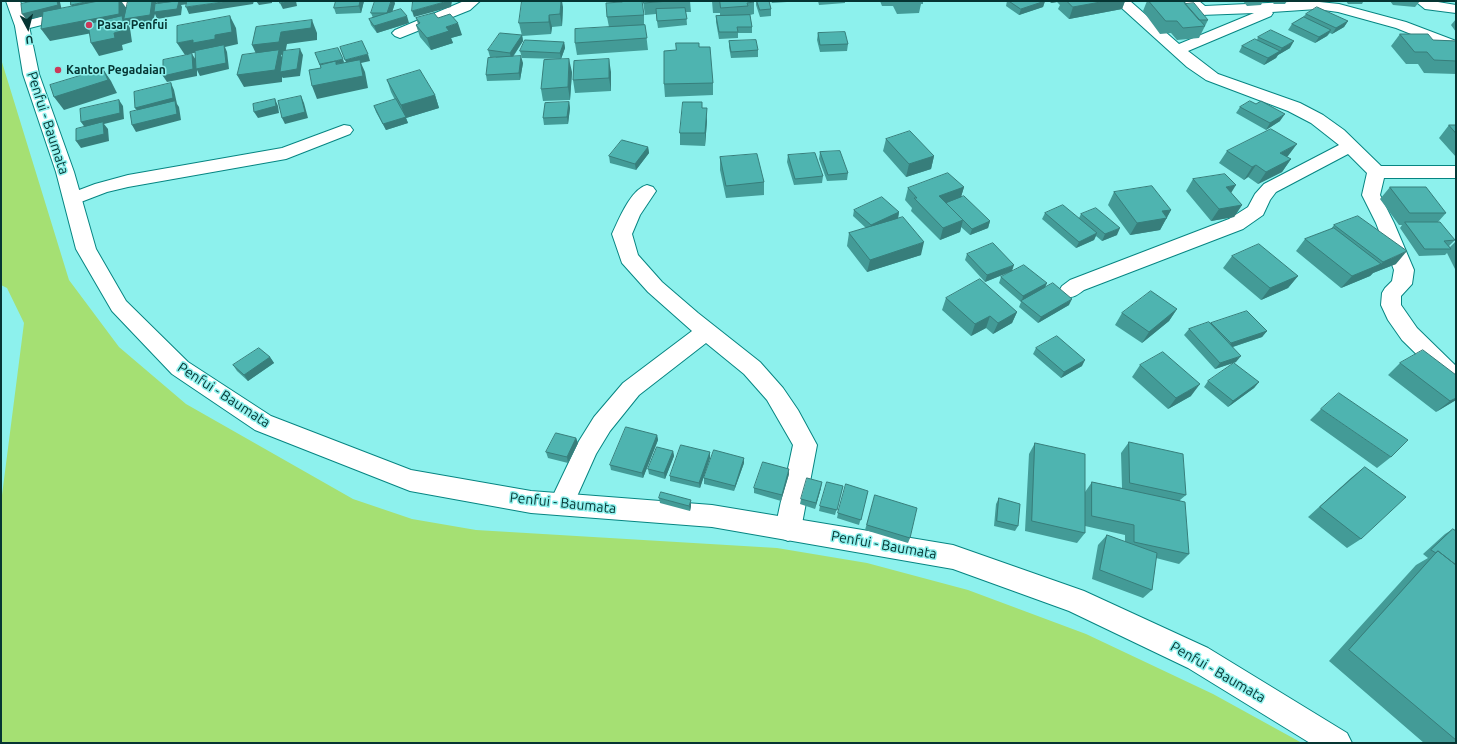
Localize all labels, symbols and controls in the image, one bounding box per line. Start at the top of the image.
north arrow [8,8,48,48]
place label: Pasar Penfui [97,18,167,32]
marker: Pasar Penfui [84,20,94,30]
text: U [25,33,34,46]
place label: Kantor Pegadaian [66,63,166,77]
marker: Kantor Pegadaian [53,65,63,75]
street label: Penfui - Baumata [23,70,73,176]
street label: Penfui - Baumata [175,359,273,431]
street label: Penfui - Baumata [509,489,617,517]
street label: Penfui - Baumata [830,527,938,563]
street label: Penfui - Baumata [1167,638,1269,706]

